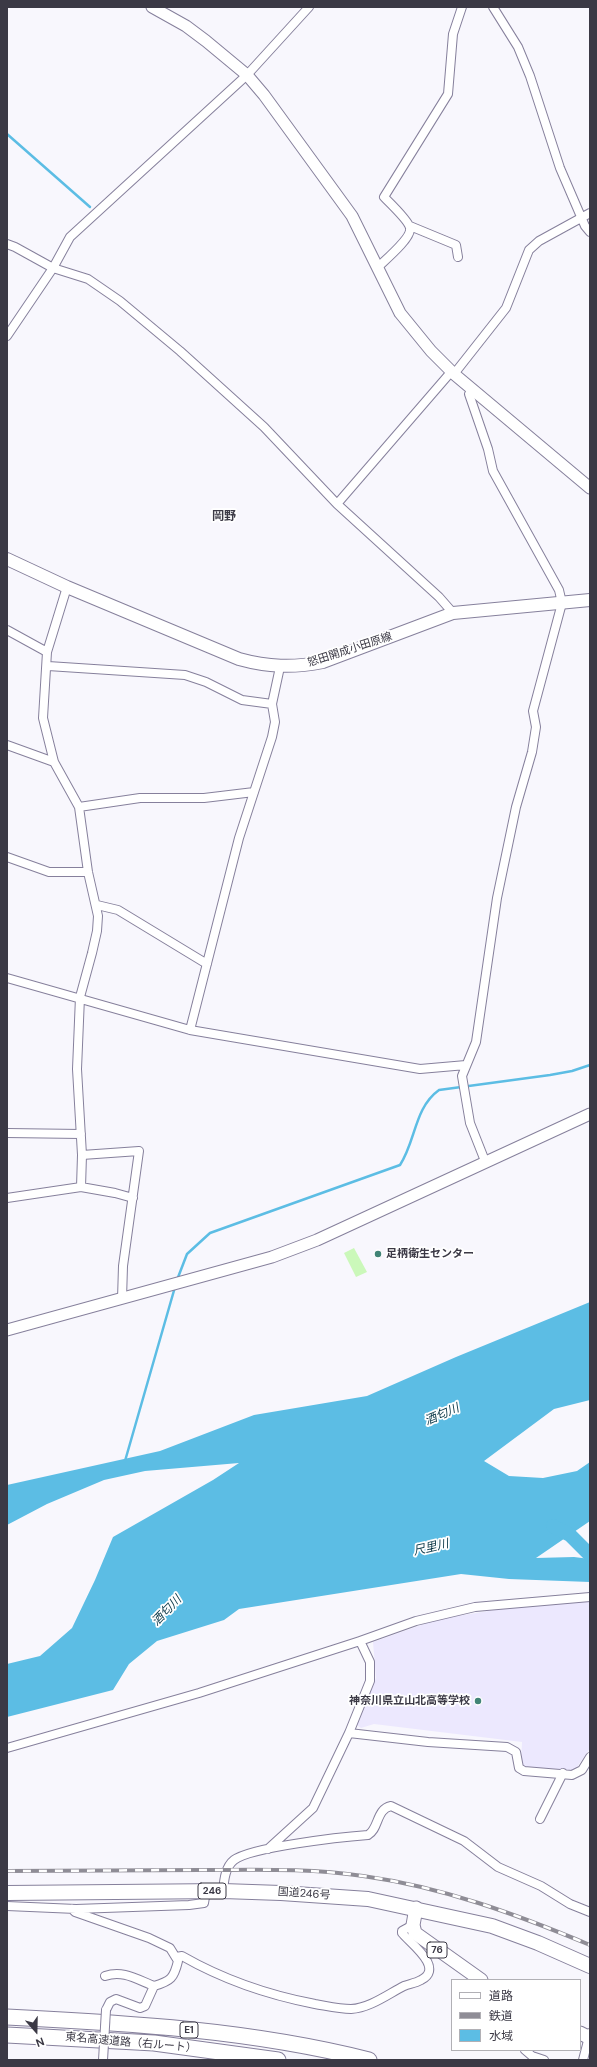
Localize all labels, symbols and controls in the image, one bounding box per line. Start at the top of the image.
district label: 岡野 [212,510,236,524]
street label: 怒田開成小田原線 [306,630,394,670]
place label: 足柄衛生センター [386,1247,474,1261]
marker: 足柄衛生センター [373,1249,383,1259]
water label: 酒匂川 [423,1401,461,1429]
water label: 尺里川 [412,1537,450,1559]
water label: 酒匂川 [149,1593,185,1629]
place label: 神奈川県立山北高等学校 [349,1694,470,1708]
marker: 神奈川県立山北高等学校 [473,1696,483,1706]
road number: 246 [198,1883,226,1899]
street label: 国道246号 [277,1886,331,1902]
road number: 76 [427,1942,447,1958]
legend [451,1979,581,2051]
text: 道路 [489,1988,513,2004]
text: 鉄道 [489,2008,513,2024]
north arrow [16,2011,56,2051]
road number: E1 [180,2022,198,2038]
text: 水域 [489,2028,513,2044]
street label: 東名高速道路（右ルート） [65,2031,197,2055]
text: N [34,2034,46,2050]

